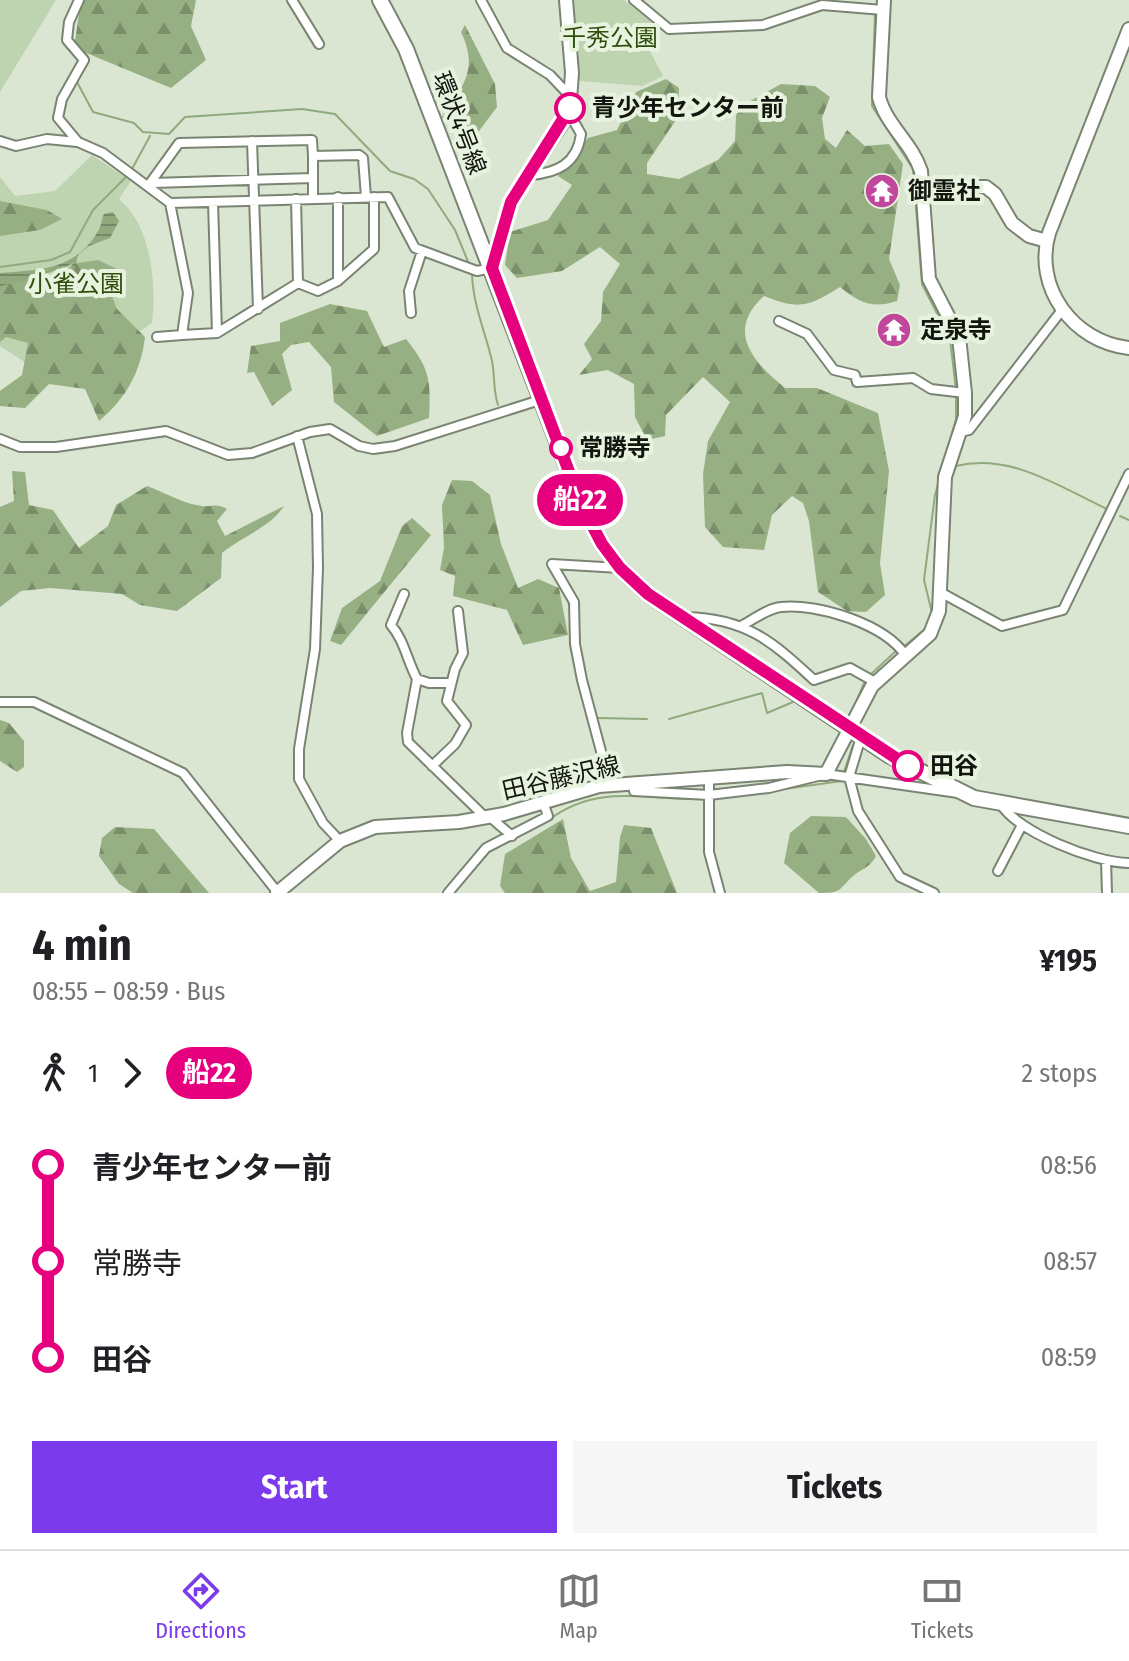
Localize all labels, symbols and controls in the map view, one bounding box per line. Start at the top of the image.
park label: 千秀公園 [562,24,658,52]
street label: 環状4号線 [427,68,491,178]
marker: 青少年センター前 [555,93,585,123]
place label: 青少年センター前 [592,94,784,122]
temple icon: 御霊社 [863,172,901,210]
place label: 御霊社 [908,177,980,205]
park label: 小雀公園 [28,270,124,298]
temple icon: 定泉寺 [875,311,913,349]
place label: 定泉寺 [920,316,992,344]
place label: 常勝寺 [579,434,651,462]
marker: 常勝寺 [550,437,572,459]
line badge: 船22 [534,474,626,526]
text: 船22 [553,483,607,516]
street label: 田谷藤沢線 [499,751,623,805]
marker: 田谷 [893,751,923,781]
place label: 田谷 [930,752,978,780]
text: 4 min [32,919,132,972]
text: ¥195 [1039,943,1097,979]
text: 08:55 – 08:59 · Bus [32,976,225,1007]
icon: walk [32,1051,76,1095]
icon: forward [110,1051,154,1095]
text: 船22 [182,1056,236,1089]
text: 1 [88,1058,98,1089]
text: 2 stops [1022,1058,1097,1089]
text: 青少年センター前 [92,1150,332,1186]
text: 08:56 [1040,1150,1097,1181]
text: 常勝寺 [92,1246,182,1282]
text: 08:57 [1043,1246,1097,1277]
text: 田谷 [92,1342,152,1378]
text: 08:59 [1041,1342,1097,1373]
button: Start [32,1441,557,1533]
button: Tickets [573,1441,1097,1533]
tab: Directions [155,1569,246,1644]
tab: Map [557,1569,601,1644]
tab: Tickets [911,1569,974,1644]

